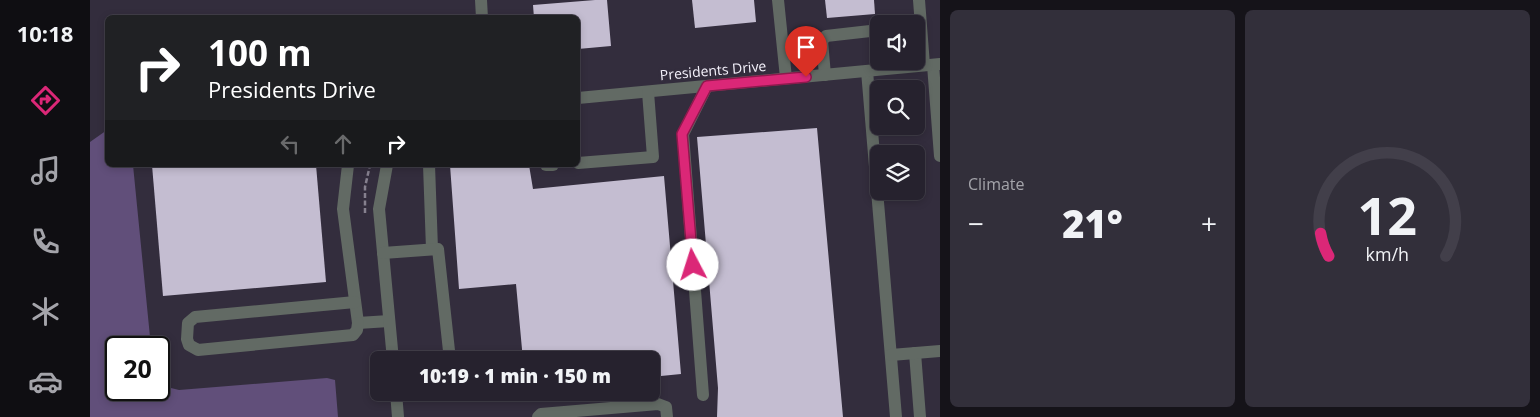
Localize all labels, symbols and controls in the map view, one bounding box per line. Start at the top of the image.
map controls [870,15,925,200]
button: sound [870,15,925,70]
text: 10:18 [17,18,73,48]
pin [785,26,827,77]
text: 100 m [208,29,312,76]
icon: arrive [792,33,820,61]
icon: right [125,35,190,100]
street label: Presidents Drive [659,56,767,84]
text: Presidents Drive [208,74,376,104]
button: search [870,80,925,135]
icon: directions [28,83,63,118]
icon: left [276,130,304,158]
icon: ahead [329,130,357,158]
icon: right [382,130,410,158]
button: layers [870,145,925,200]
icon: music [28,153,63,188]
text: Climate [968,173,1025,195]
text: 12 [1358,179,1417,250]
text: 21° [1062,197,1123,249]
text: − [968,204,984,242]
text: + [1201,204,1217,242]
icon: phone [28,224,63,259]
position arrow [666,238,718,290]
text: km/h [1366,242,1409,266]
icon: climate [28,294,63,329]
speed limit sign: 20 [105,336,170,401]
text: 10:19 · 1 min · 150 m [419,363,611,389]
icon: car [28,364,63,399]

